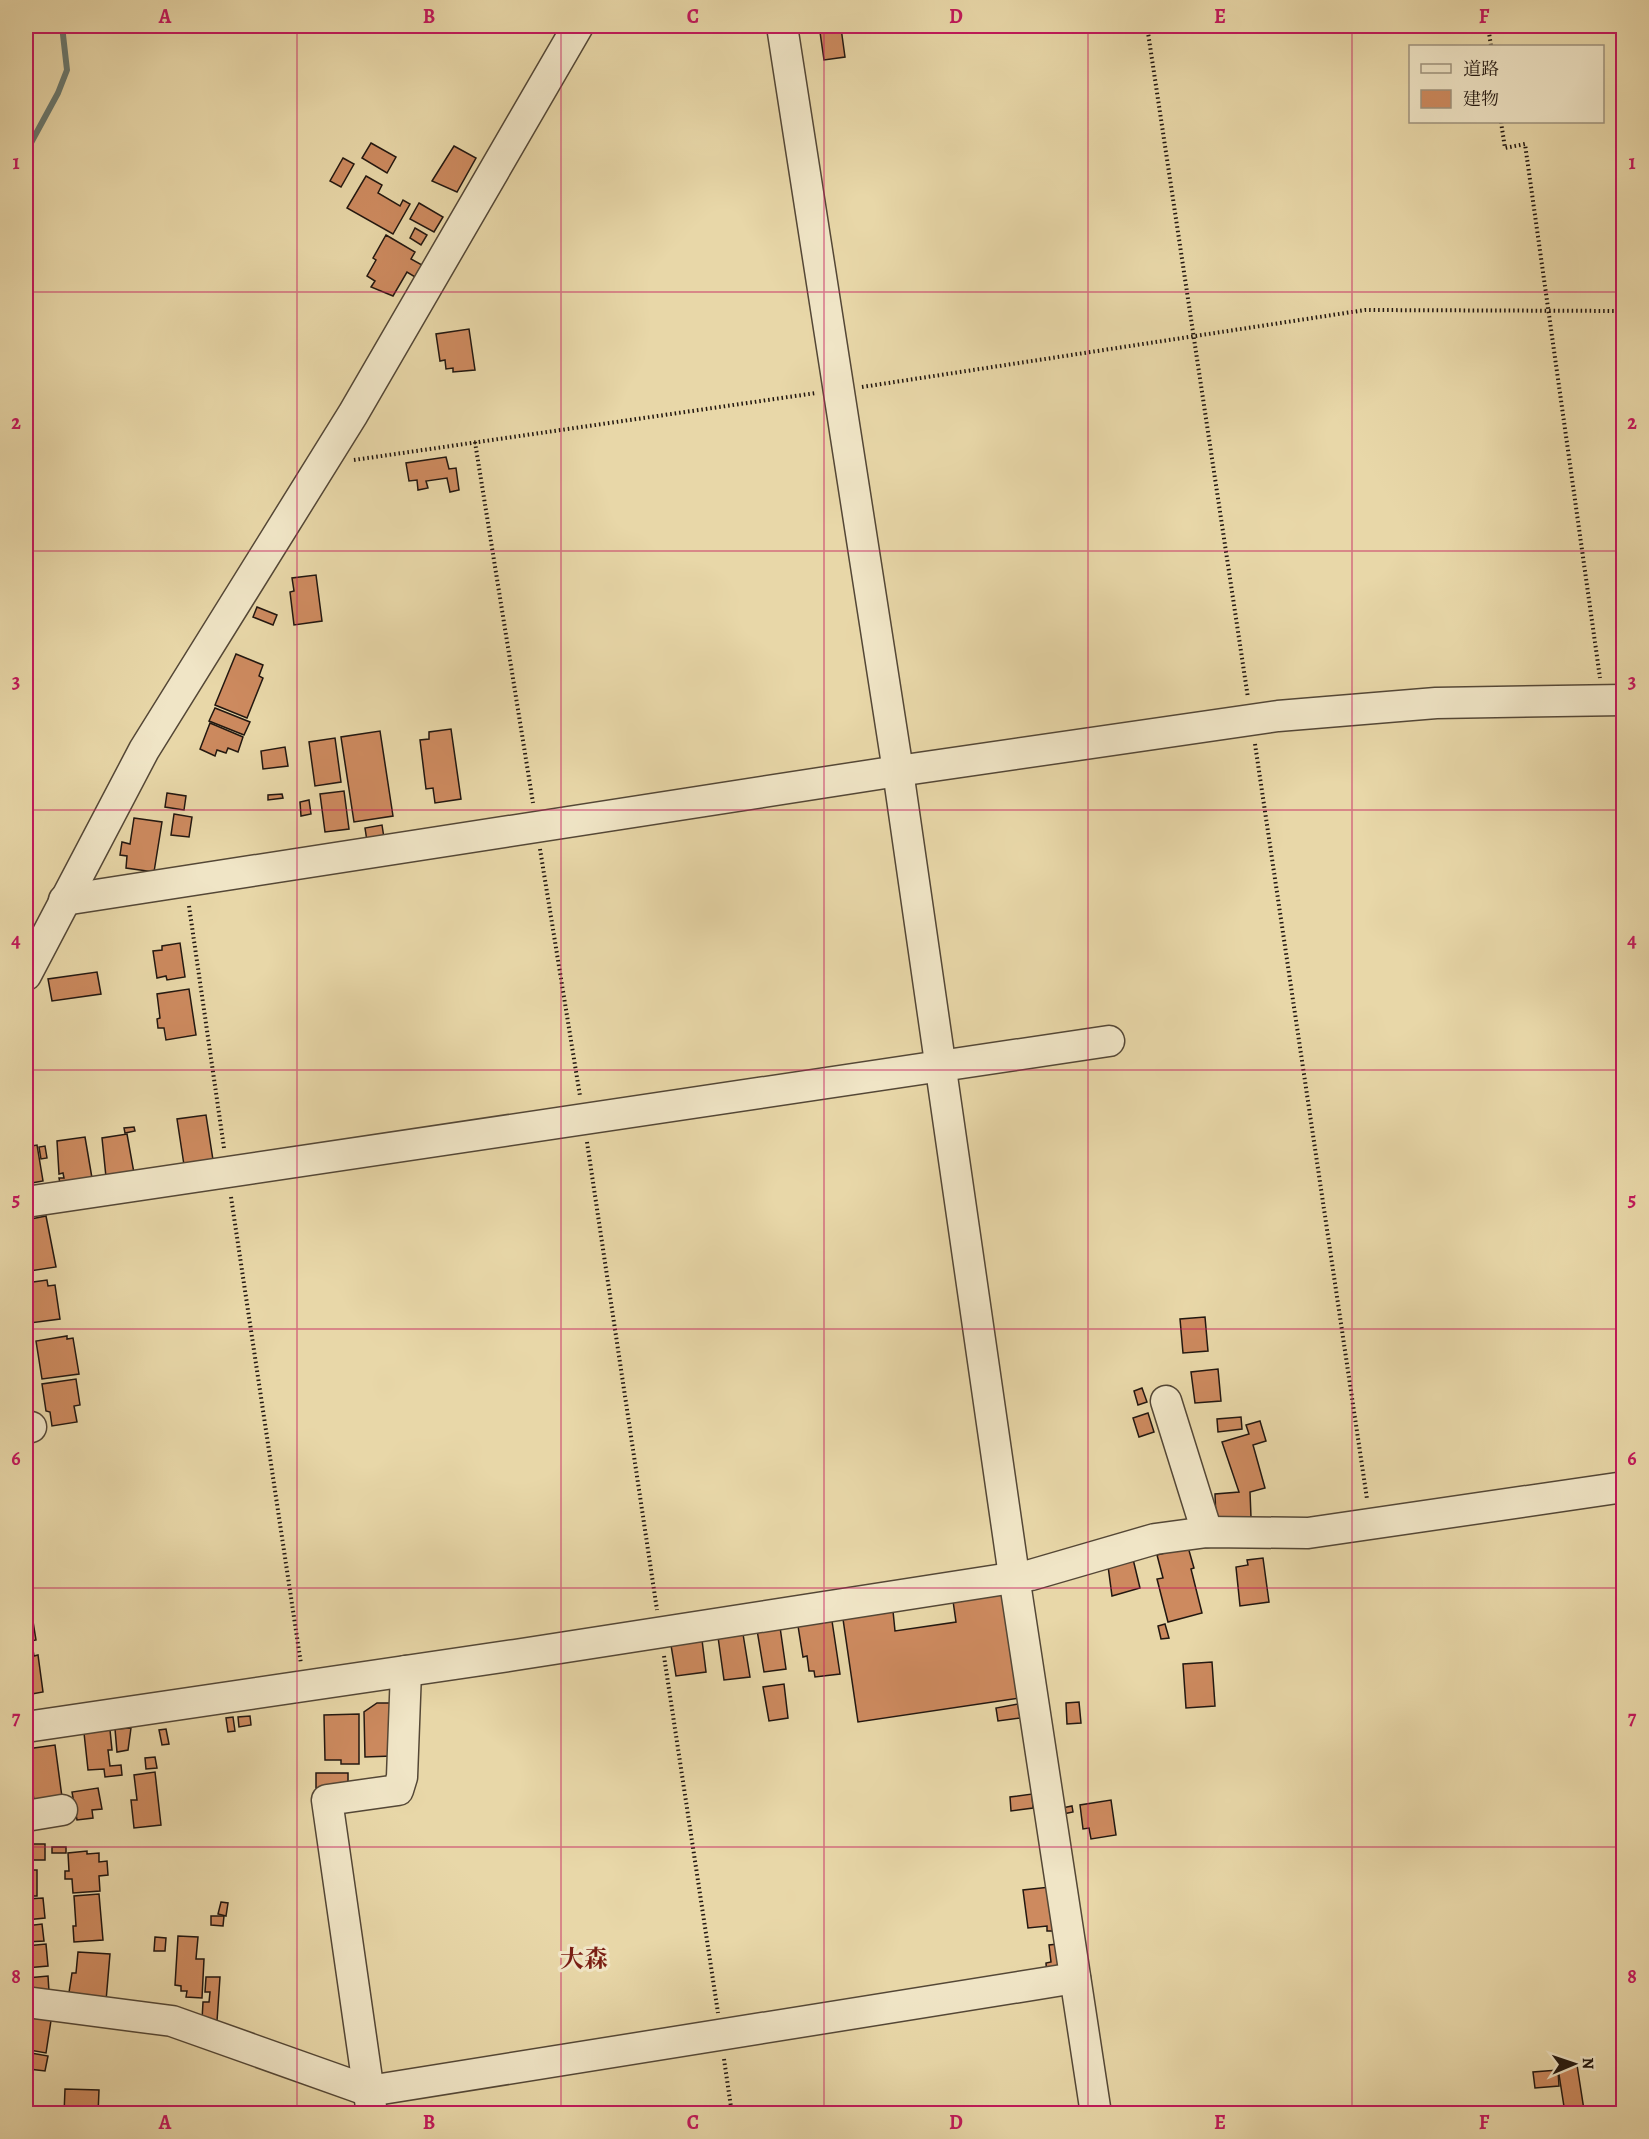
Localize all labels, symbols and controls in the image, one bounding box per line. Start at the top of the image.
text: A [158,3,172,30]
text: B [423,3,435,30]
text: C [687,3,699,30]
text: D [949,3,963,30]
text: E [1214,3,1226,30]
text: F [1479,3,1490,30]
legend [1409,45,1604,123]
text: 道路 [1463,57,1499,81]
text: 建物 [1463,87,1499,111]
text: 1 [12,149,20,176]
text: 1 [1628,149,1636,176]
text: 2 [11,409,21,436]
text: 2 [1627,409,1637,436]
text: 3 [12,668,20,695]
text: 3 [1628,668,1636,695]
text: 4 [11,927,21,954]
text: 4 [1627,927,1637,954]
text: 5 [12,1186,20,1213]
text: 5 [1628,1186,1636,1213]
text: 6 [11,1445,21,1472]
text: 6 [1627,1445,1637,1472]
text: 7 [12,1704,21,1731]
text: 7 [1628,1704,1637,1731]
district label: 大森 [560,1943,608,1975]
text: 8 [11,1963,21,1990]
text: 8 [1627,1963,1637,1990]
north arrow [1544,2034,1604,2094]
text: N [1577,2057,1599,2070]
text: A [158,2109,172,2136]
text: B [423,2109,435,2136]
text: C [687,2109,699,2136]
text: D [949,2109,963,2136]
text: E [1214,2109,1226,2136]
text: F [1479,2109,1490,2136]

